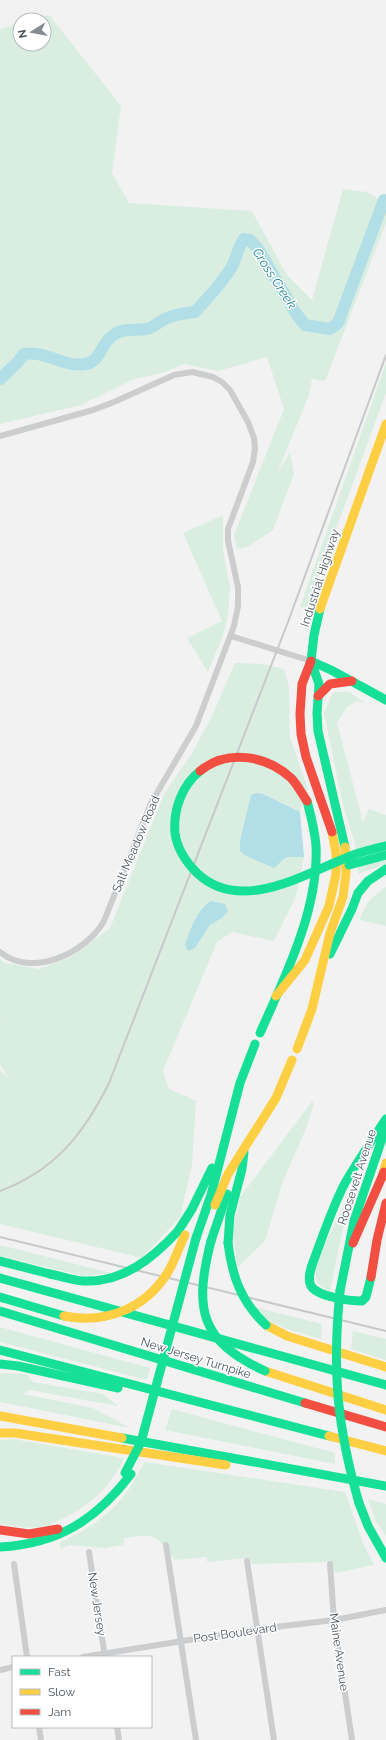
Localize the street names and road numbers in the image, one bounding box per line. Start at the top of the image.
street label: Industrial Highway [298,527,343,629]
street label: Salt Meadow Road [109,793,163,895]
street label: Roosevelt Avenue [335,1127,379,1227]
street label: New Jersey Turnpike [139,1335,253,1381]
street label: New Jersey [85,1571,109,1637]
street label: Maine Avenue [327,1612,351,1692]
street label: Post Boulevard [192,1620,278,1646]

